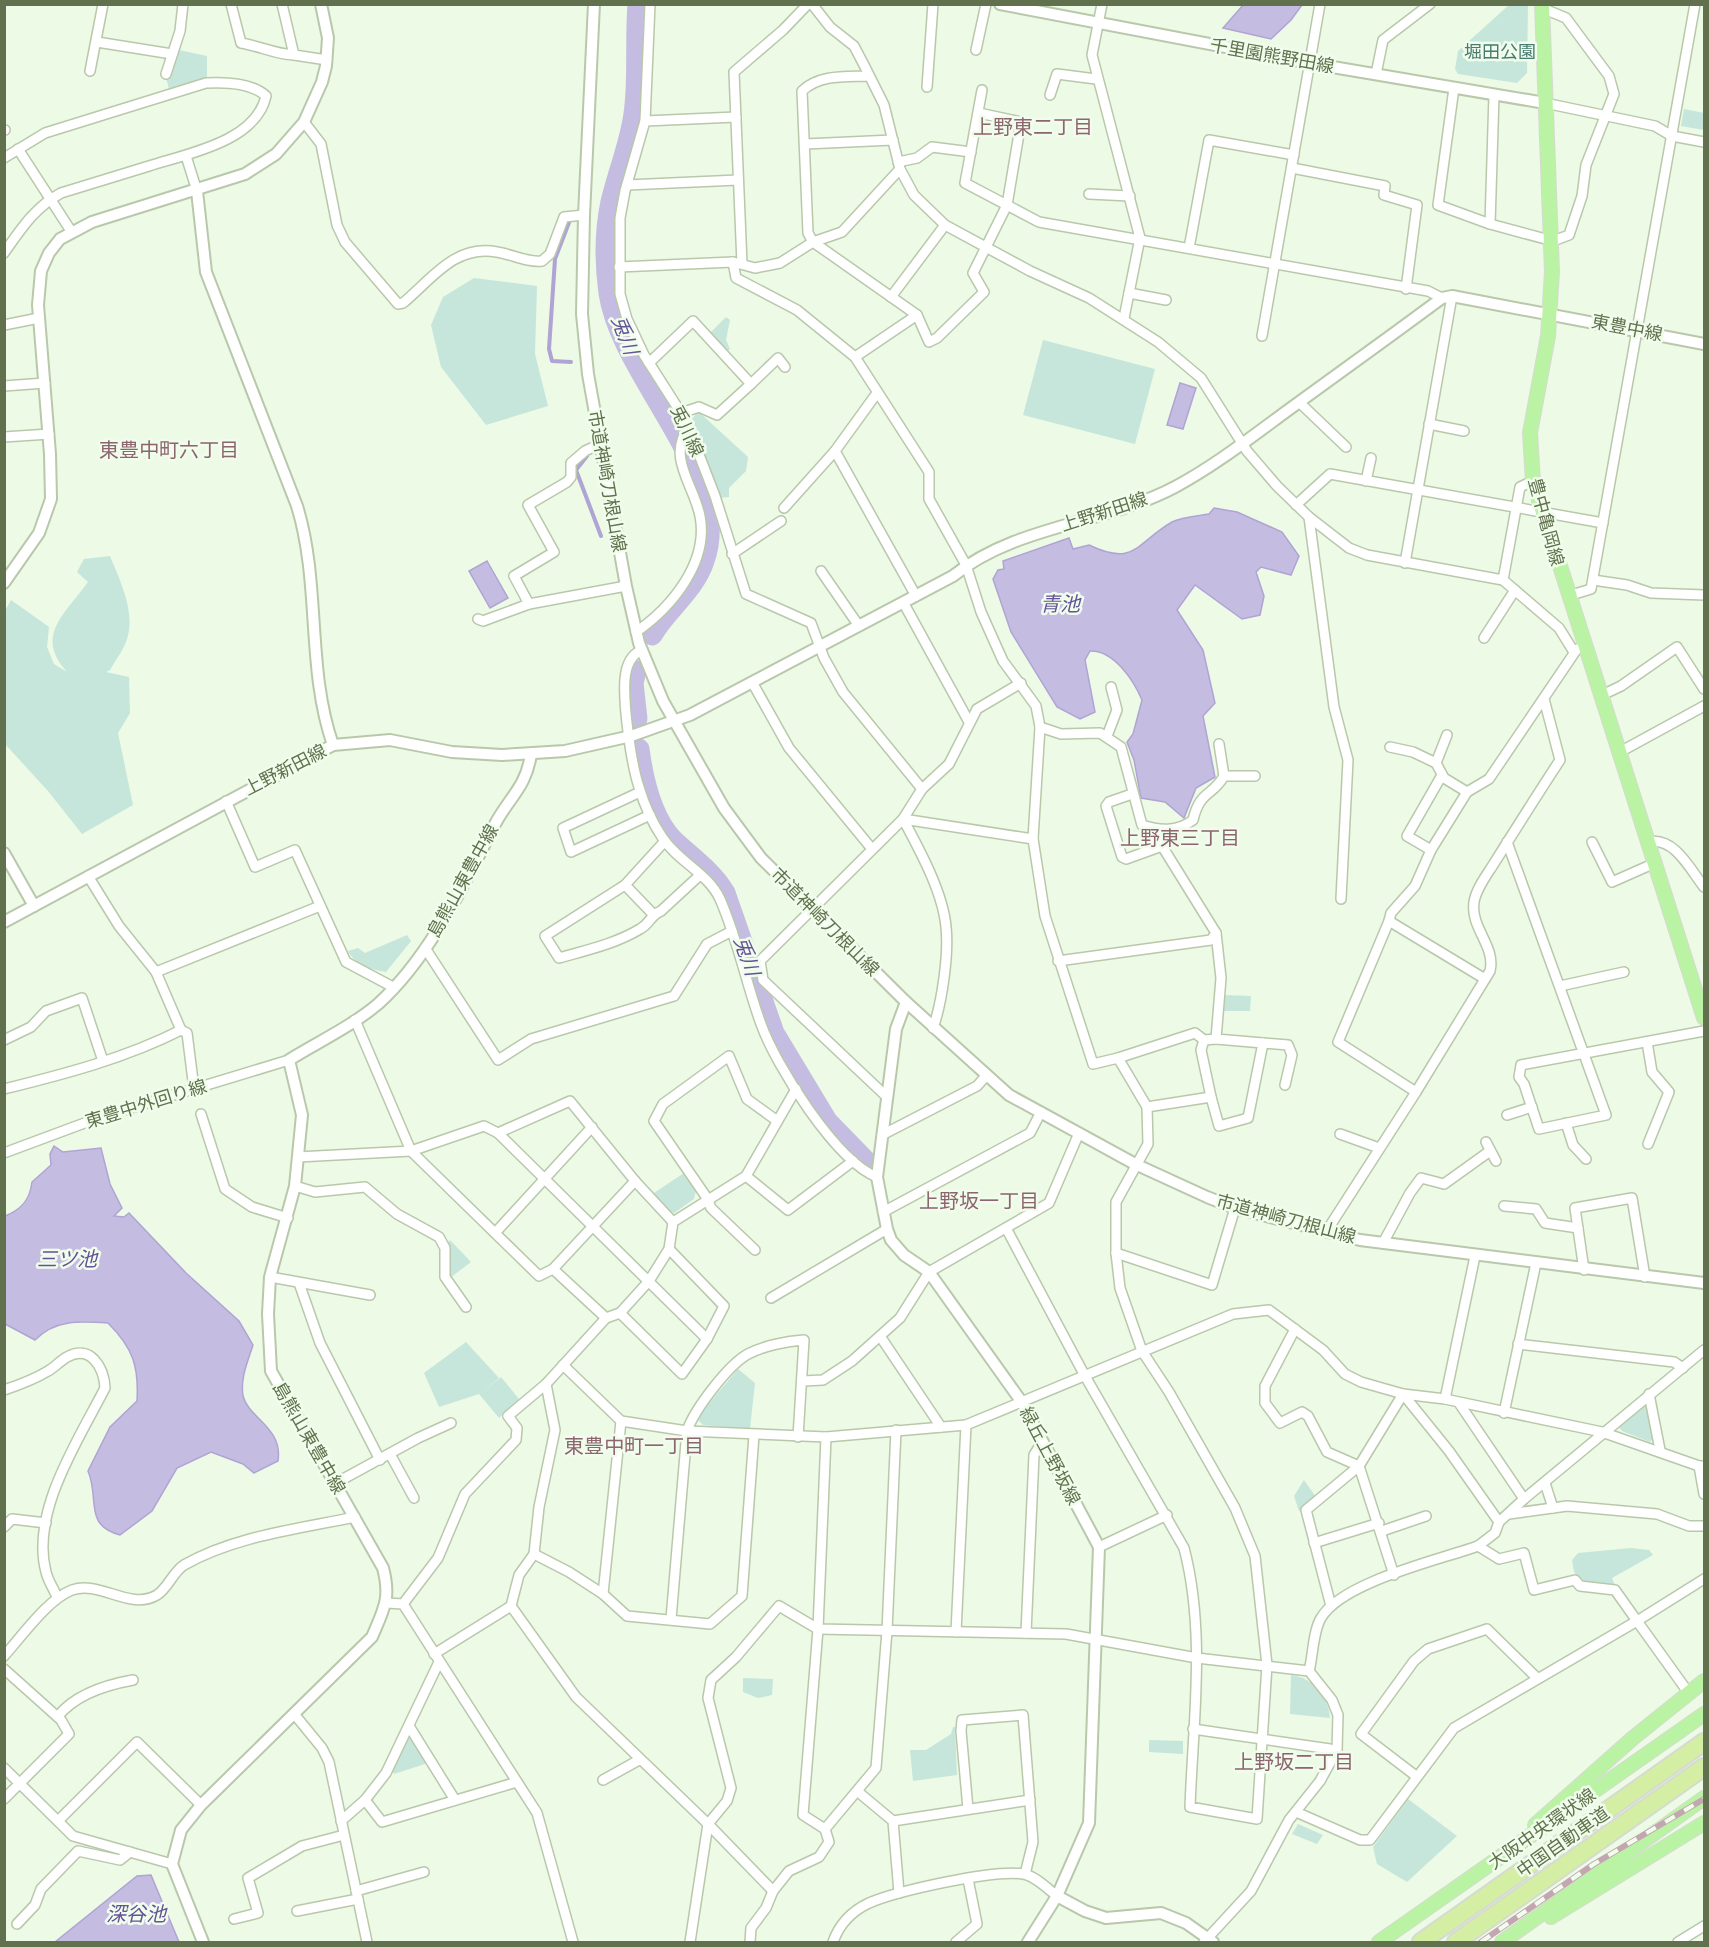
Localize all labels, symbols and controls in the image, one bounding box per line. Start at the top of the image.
street label: 千里園熊野田線 [1208,35,1336,80]
park label: 堀田公園 [1464,42,1536,65]
district label: 上野東二丁目 [973,116,1093,142]
street label: 東豊中線 [1589,311,1664,348]
water label: 兎川 [604,312,643,361]
street label: 兎川線 [664,402,707,461]
street label: 市道神崎刀根山線 [582,408,629,554]
district label: 東豊中町六丁目 [99,439,239,465]
street label: 豊中亀岡線 [1522,476,1567,569]
street label: 上野新田線 [1058,489,1151,538]
water label: 青池 [1040,593,1082,619]
street label: 上野新田線 [240,741,331,802]
street label: 島熊山東豊中線 [424,821,505,942]
district label: 上野東三丁目 [1120,827,1240,853]
street label: 市道神崎刀根山線 [765,864,883,982]
water label: 兎川 [726,934,765,982]
street label: 東豊中外回り線 [83,1076,210,1135]
district label: 上野坂一丁目 [919,1190,1039,1216]
street label: 市道神崎刀根山線 [1213,1191,1358,1250]
water label: 三ツ池 [37,1248,99,1274]
street label: 島熊山東豊中線 [266,1378,349,1499]
street label: 緑丘上野坂線 [1013,1404,1084,1510]
district label: 東豊中町一丁目 [564,1435,704,1461]
district label: 上野坂二丁目 [1234,1751,1354,1777]
street label: 大阪中央環状線 [1485,1785,1601,1876]
street label: 中国自動車道 [1513,1803,1615,1884]
water label: 深谷池 [106,1903,168,1929]

